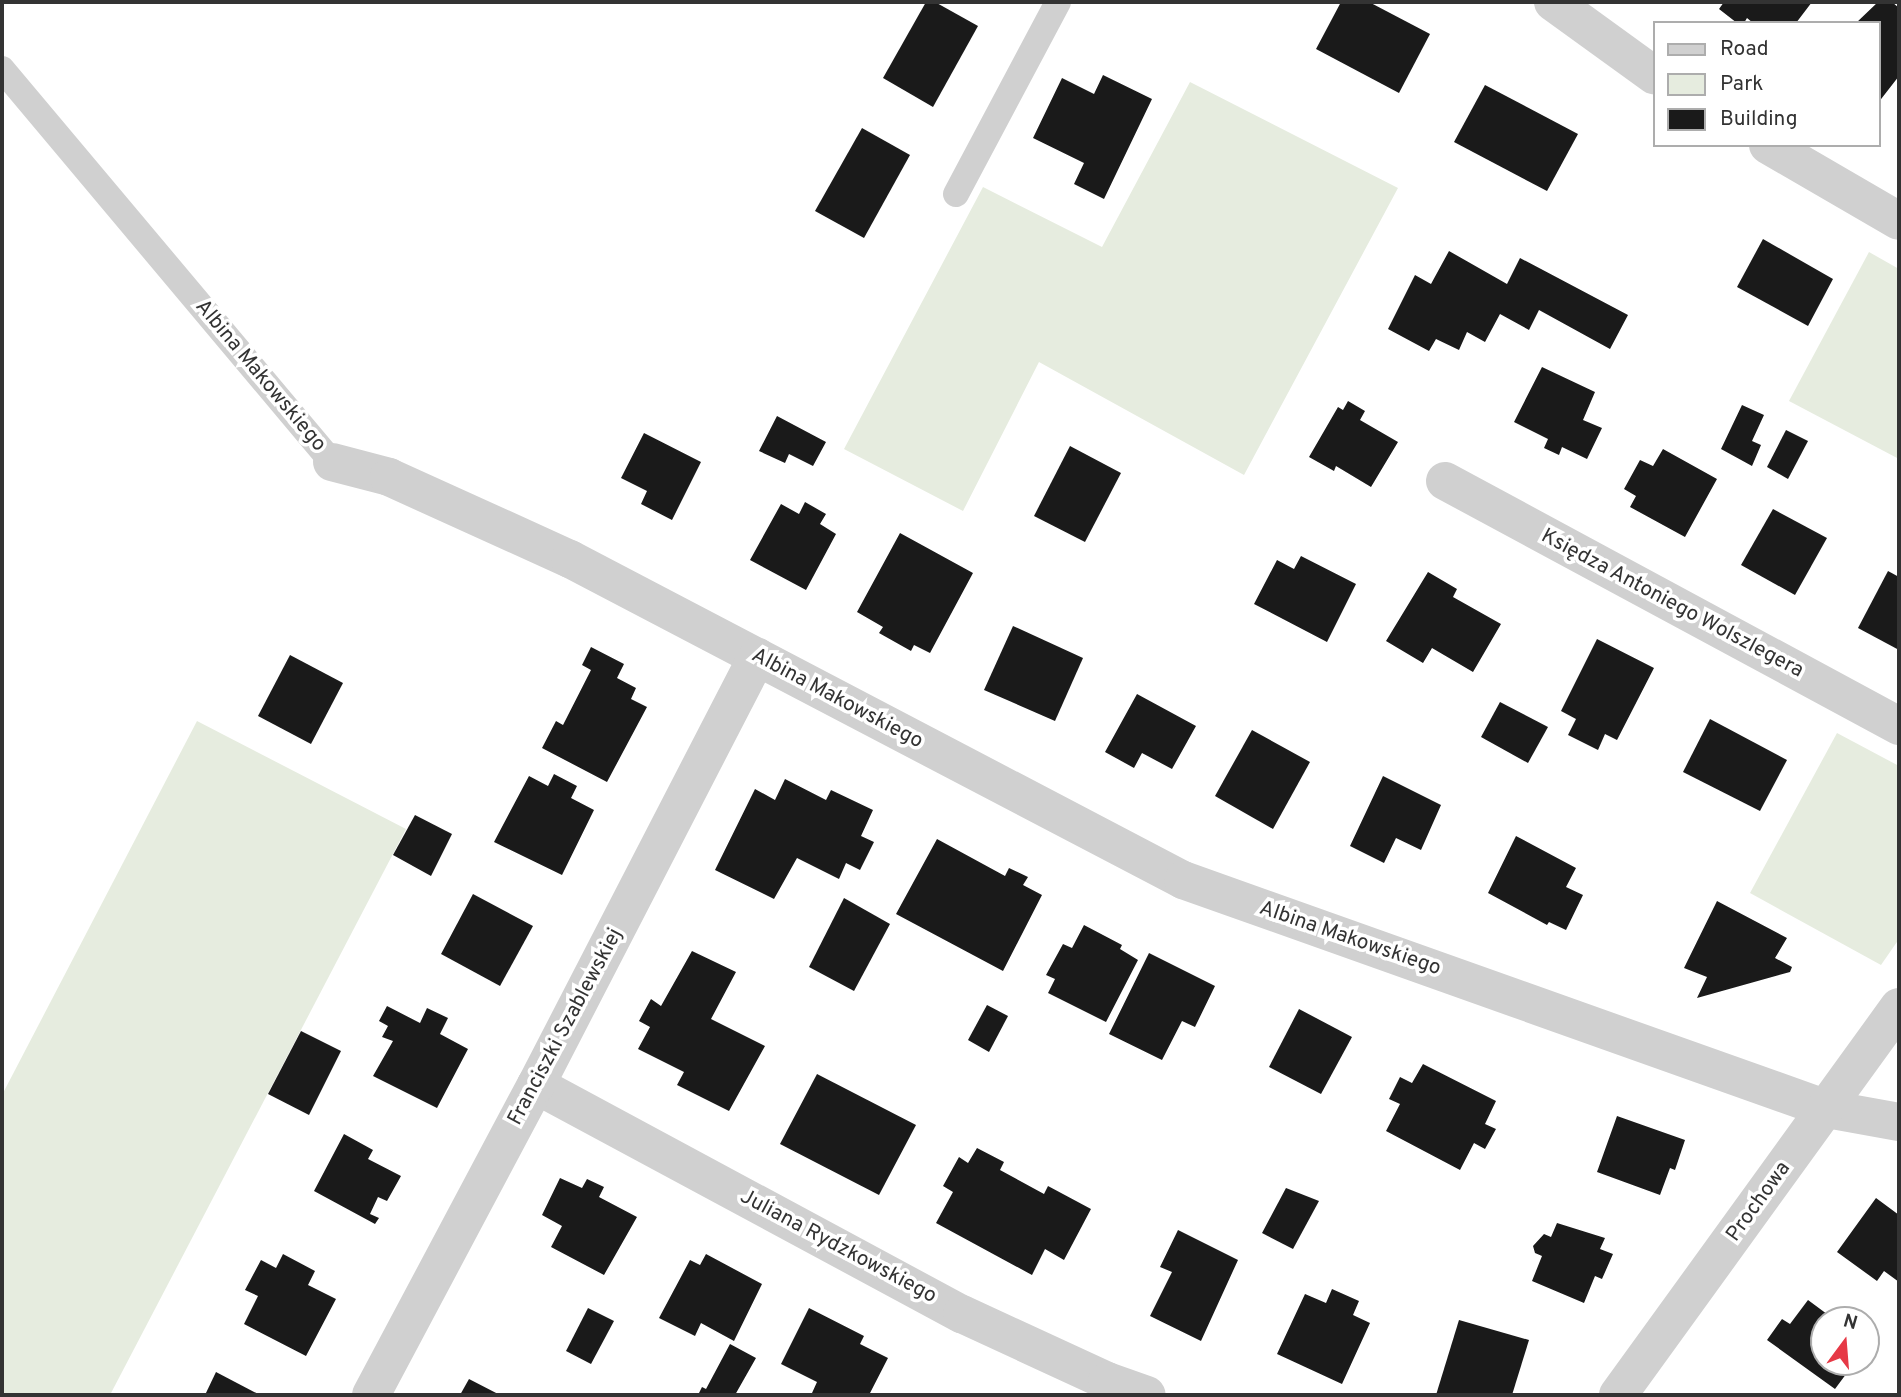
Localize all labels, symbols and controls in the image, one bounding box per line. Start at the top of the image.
legend [1652,21,1880,147]
text: Road [1720,36,1769,63]
text: Park [1720,71,1763,98]
text: Building [1720,106,1798,133]
street label: Albina Makowskiego [189,295,331,457]
street label: Księdza Antoniego Wolszlegera [1536,524,1808,684]
street label: Albina Makowskiego [747,643,927,755]
street label: Albina Makowskiego [1256,896,1444,982]
street label: Franciszki Szablewskiej [503,924,629,1130]
street label: Prochowa [1721,1157,1797,1247]
street label: Juliana Rydzkowskiego [736,1185,940,1309]
north arrow [1810,1306,1880,1376]
text: N [1840,1309,1860,1336]

